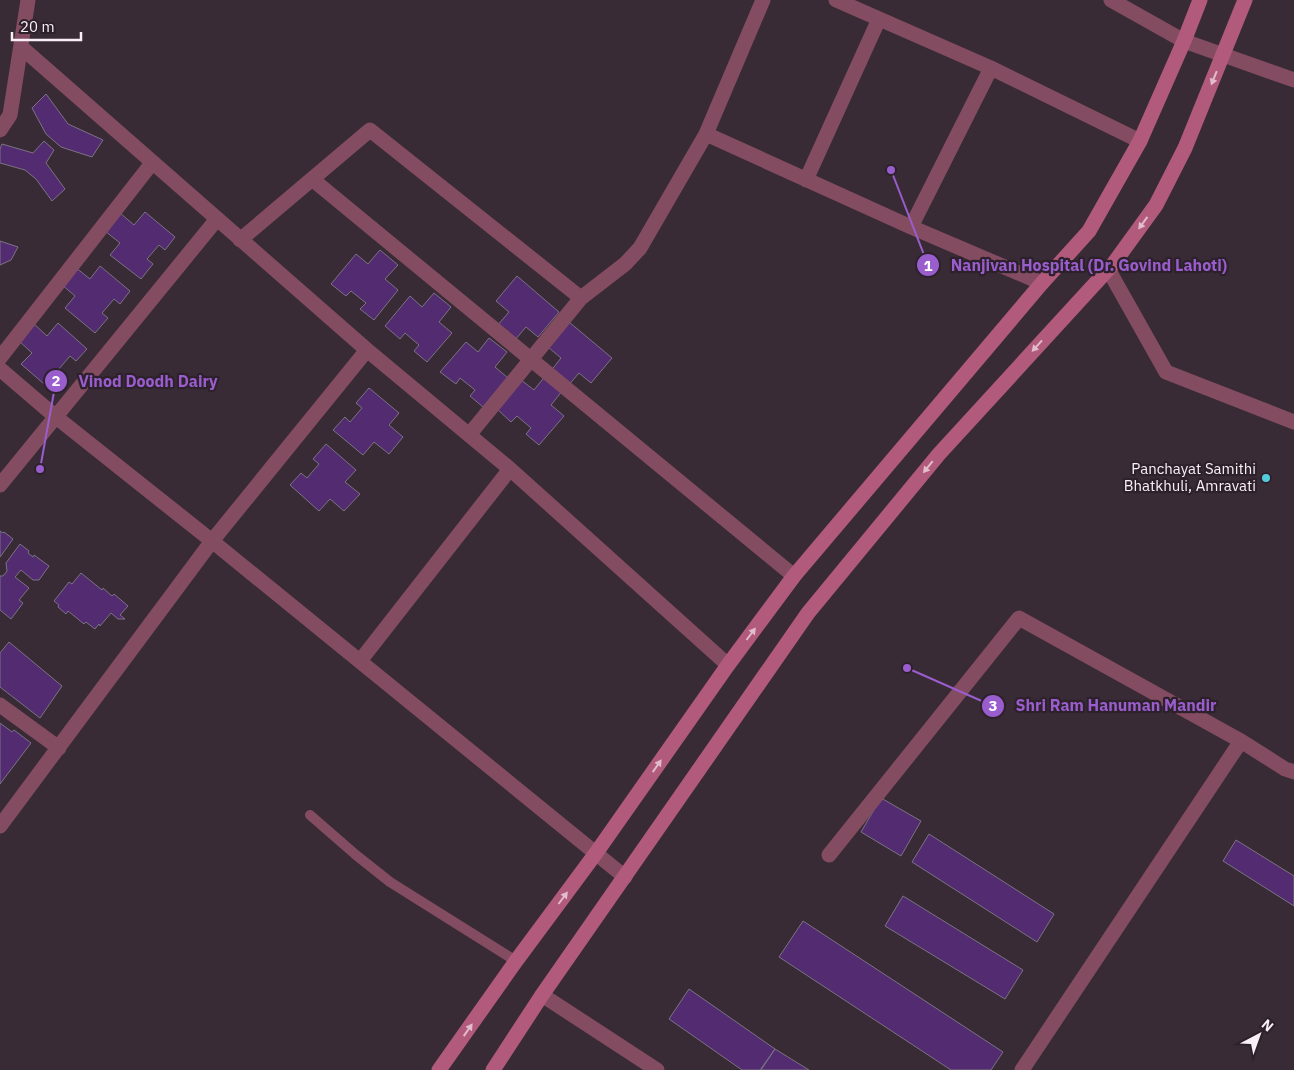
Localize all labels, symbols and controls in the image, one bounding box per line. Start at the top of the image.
scale bar [12,10,81,42]
text: 20 m [20,17,55,36]
one-way arrow [1210,71,1218,85]
one-way arrow [1138,216,1148,230]
callout: Nanjivan Hospital (Dr. Govind Lahoti) [916,250,1237,281]
text: Nanjivan Hospital (Dr. Govind Lahoti) [951,255,1227,275]
text: 1 [923,256,933,275]
one-way arrow [1031,340,1043,352]
callout: Vinod Doodh Dairy [43,366,228,397]
text: 2 [51,371,61,390]
text: Vinod Doodh Dairy [78,371,218,391]
place label: Panchayat Samithi Bhatkhuli, Amravati [1124,459,1256,495]
one-way arrow [923,460,934,473]
marker: Panchayat Samithi Bhatkhuli, Amravati [1260,472,1272,484]
one-way arrow [746,627,756,641]
callout: Shri Ram Hanuman Mandir [981,690,1227,721]
text: Shri Ram Hanuman Mandir [1015,695,1217,715]
text: 3 [988,696,998,715]
one-way arrow [652,759,662,773]
one-way arrow [558,891,568,905]
north arrow [1234,1010,1284,1060]
text: N [1258,1015,1277,1035]
one-way arrow [463,1023,473,1037]

